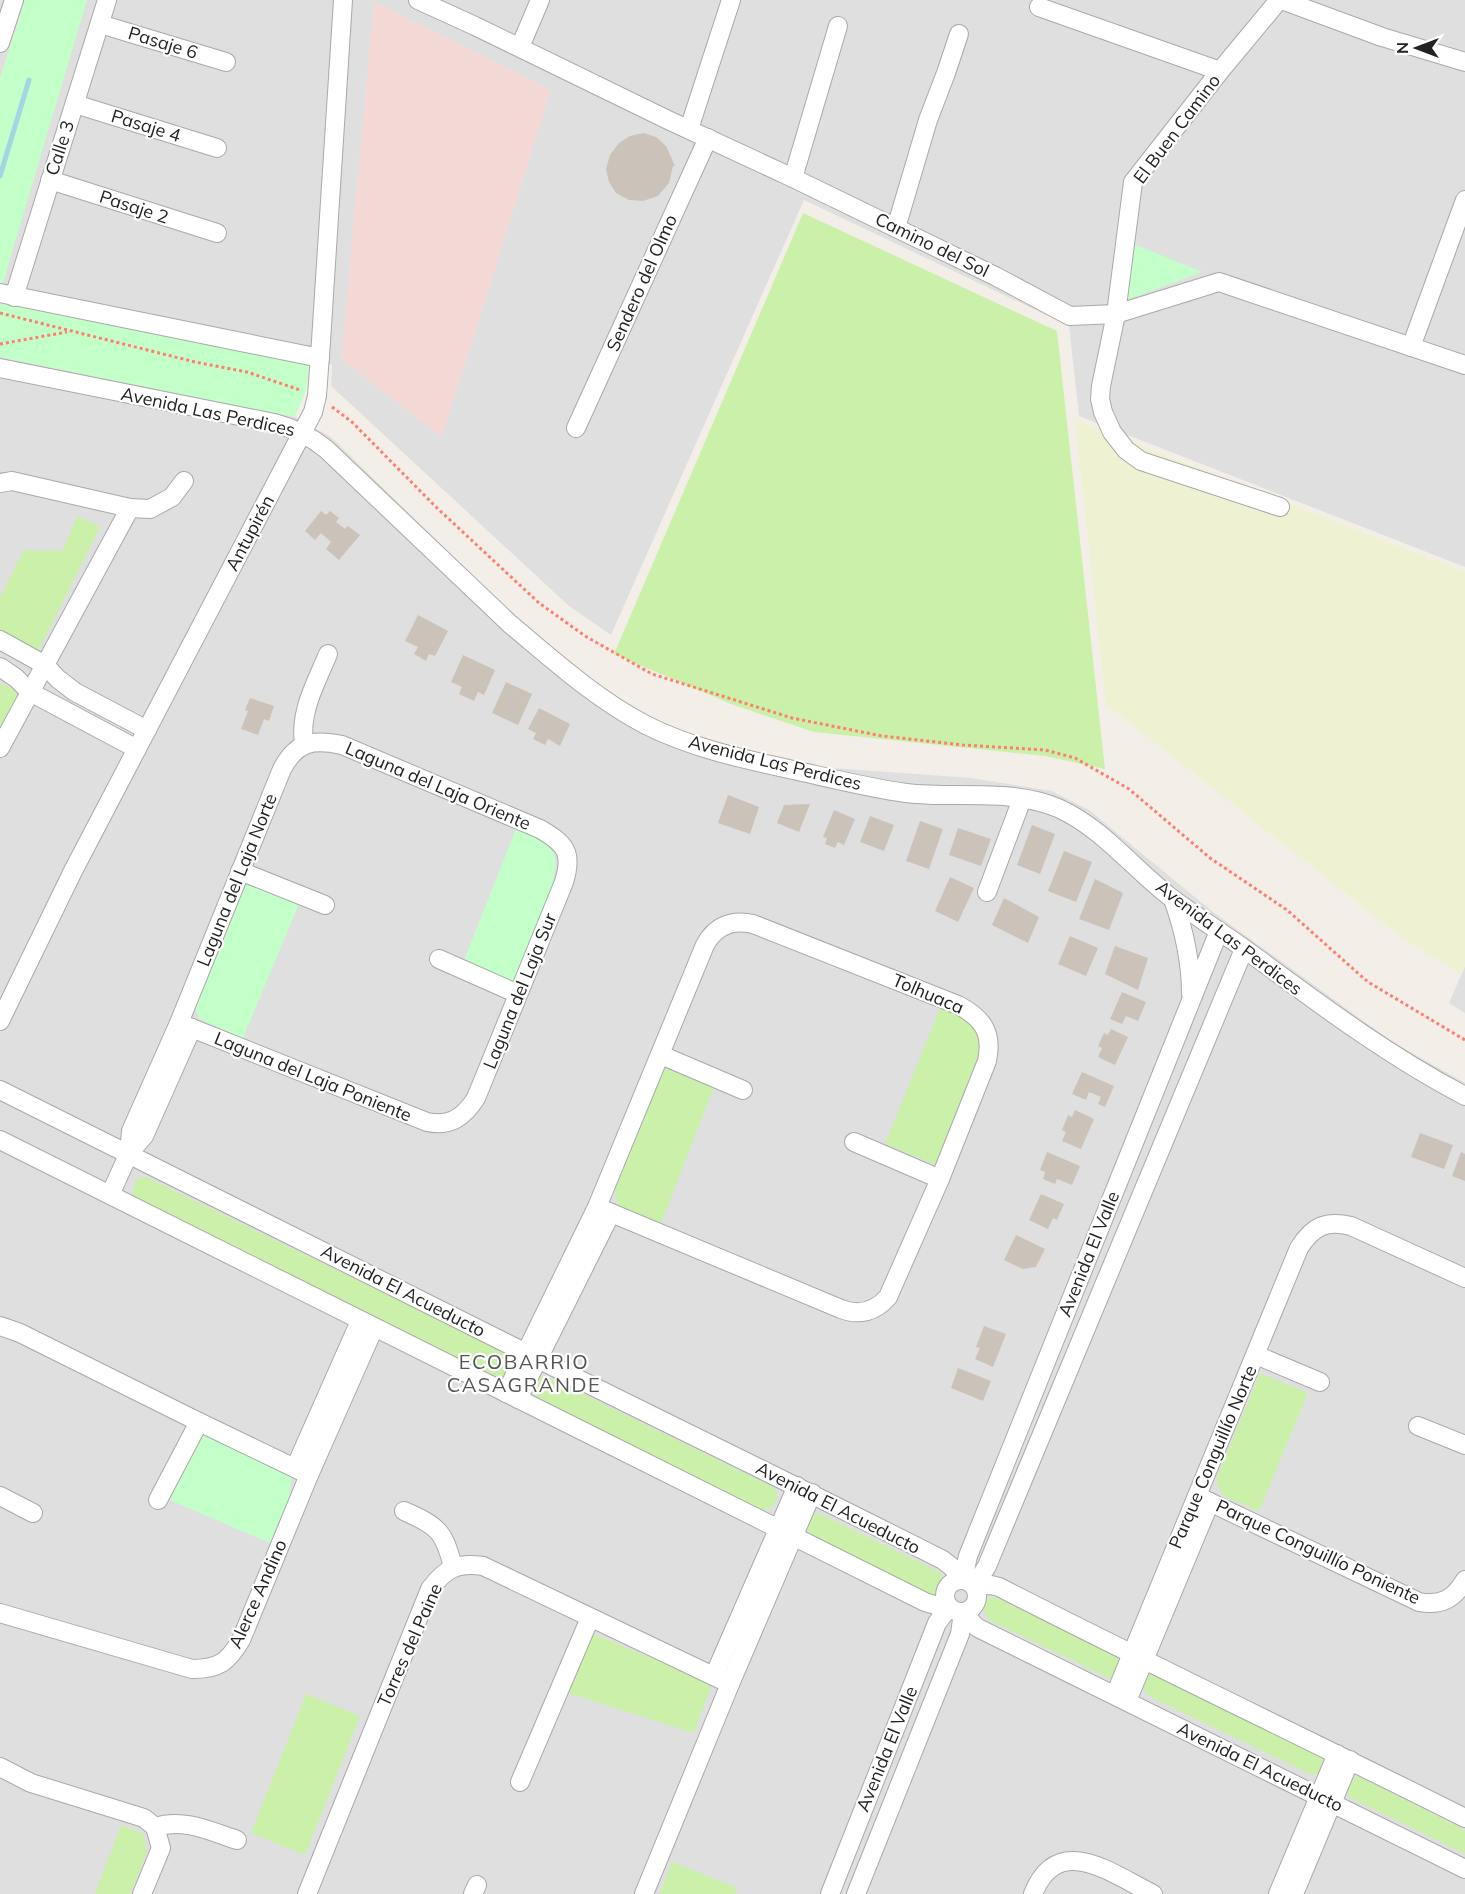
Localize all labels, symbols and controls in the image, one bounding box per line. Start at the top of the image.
north arrow [1387,18,1447,78]
street label: Pasaje 6 [126,21,201,64]
text: N [1392,42,1412,54]
street label: El Buen Camino [1128,69,1225,188]
street label: Pasaje 4 [109,104,184,147]
street label: Calle 3 [40,117,79,178]
street label: Pasaje 2 [97,185,172,228]
street label: Camino del Sol [872,207,993,282]
street label: Sendero del Olmo [601,211,682,355]
street label: Avenida Las Perdices [119,382,297,441]
street label: Antupirén [220,491,279,575]
street label: Avenida Las Perdices [686,730,864,795]
street label: Laguna del Laja Oriente [342,736,534,835]
street label: Laguna del Laja Norte [191,790,282,970]
street label: Avenida Las Perdices [1152,875,1307,1000]
street label: Laguna del Laja Sur [478,909,561,1072]
street label: Tolhuaca [889,968,967,1019]
street label: Laguna del Laja Poniente [211,1026,415,1127]
street label: Avenida El Valle [1053,1188,1124,1320]
street label: Avenida El Acueducto [317,1239,489,1342]
district label: ECOBARRIO CASAGRANDE [447,1349,601,1397]
street label: Parque Conguillío Norte [1164,1362,1262,1552]
street label: Avenida El Acueducto [752,1456,924,1559]
street label: Parque Conguillío Poniente [1212,1494,1424,1609]
street label: Alerce Andino [223,1536,292,1652]
street label: Torres del Paine [372,1580,447,1710]
street label: Avenida El Valle [851,1683,922,1815]
street label: Avenida El Acueducto [1174,1716,1347,1817]

